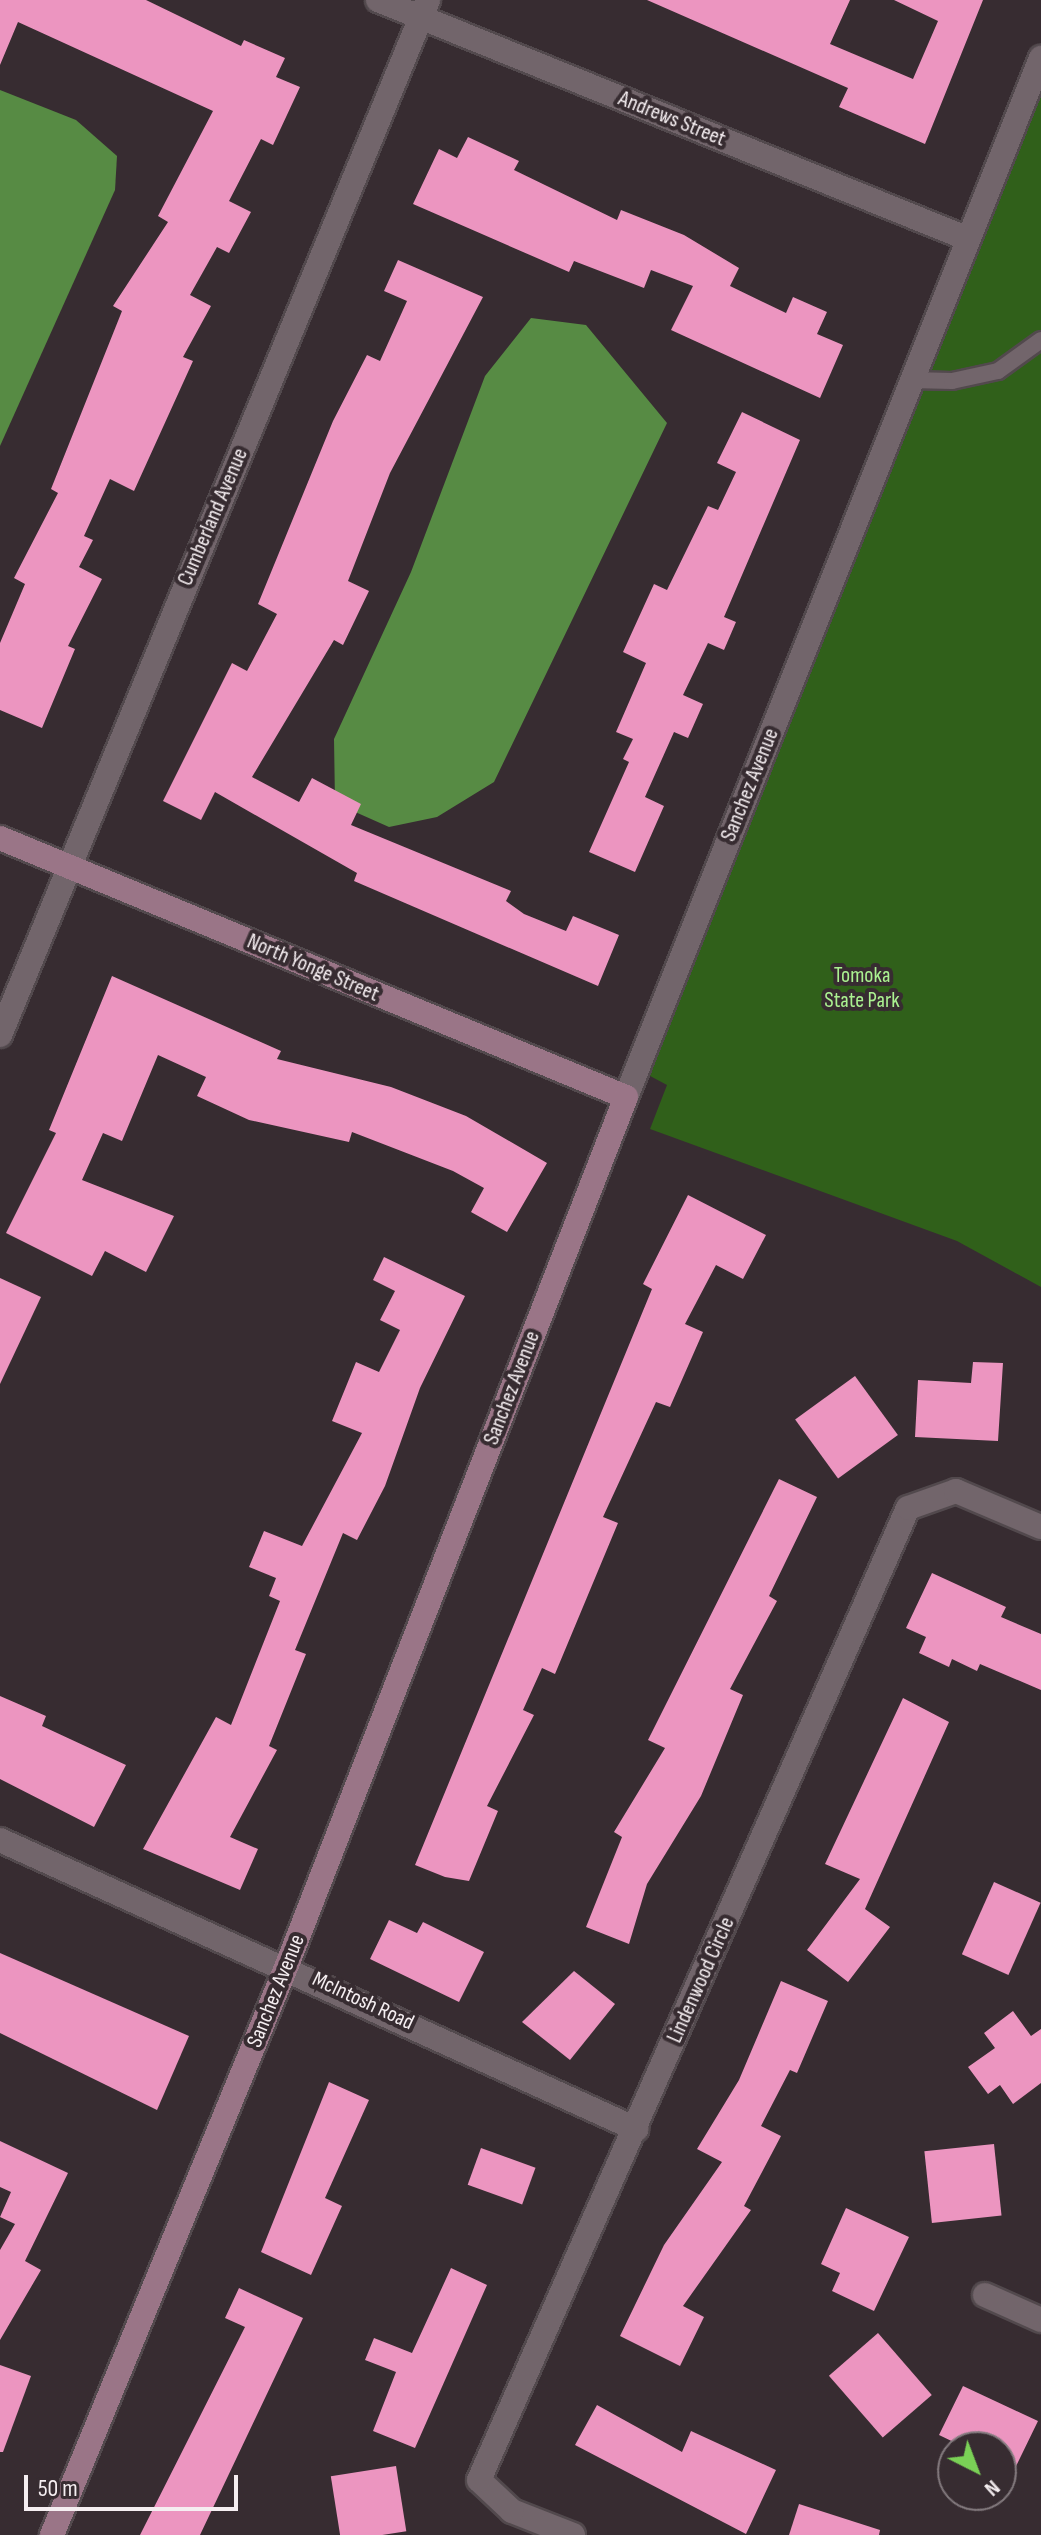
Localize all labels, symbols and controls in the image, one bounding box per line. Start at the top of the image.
street label: Andrews Street [615,86,729,152]
street label: Cumberland Avenue [172,444,254,590]
street label: Sanchez Avenue [715,725,785,845]
street label: North Yonge Street [243,928,383,1008]
park label: Tomoka State Park [824,962,900,1014]
street label: Sanchez Avenue [478,1327,546,1449]
street label: Lindenwood Circle [662,1913,740,2047]
street label: Sanchez Avenue [241,1931,311,2051]
street label: McIntosh Road [308,1966,418,2036]
north arrow [937,2431,1017,2511]
scale bar [28,2459,242,2509]
text: 50 m [38,2474,78,2503]
text: N [979,2474,1005,2502]

